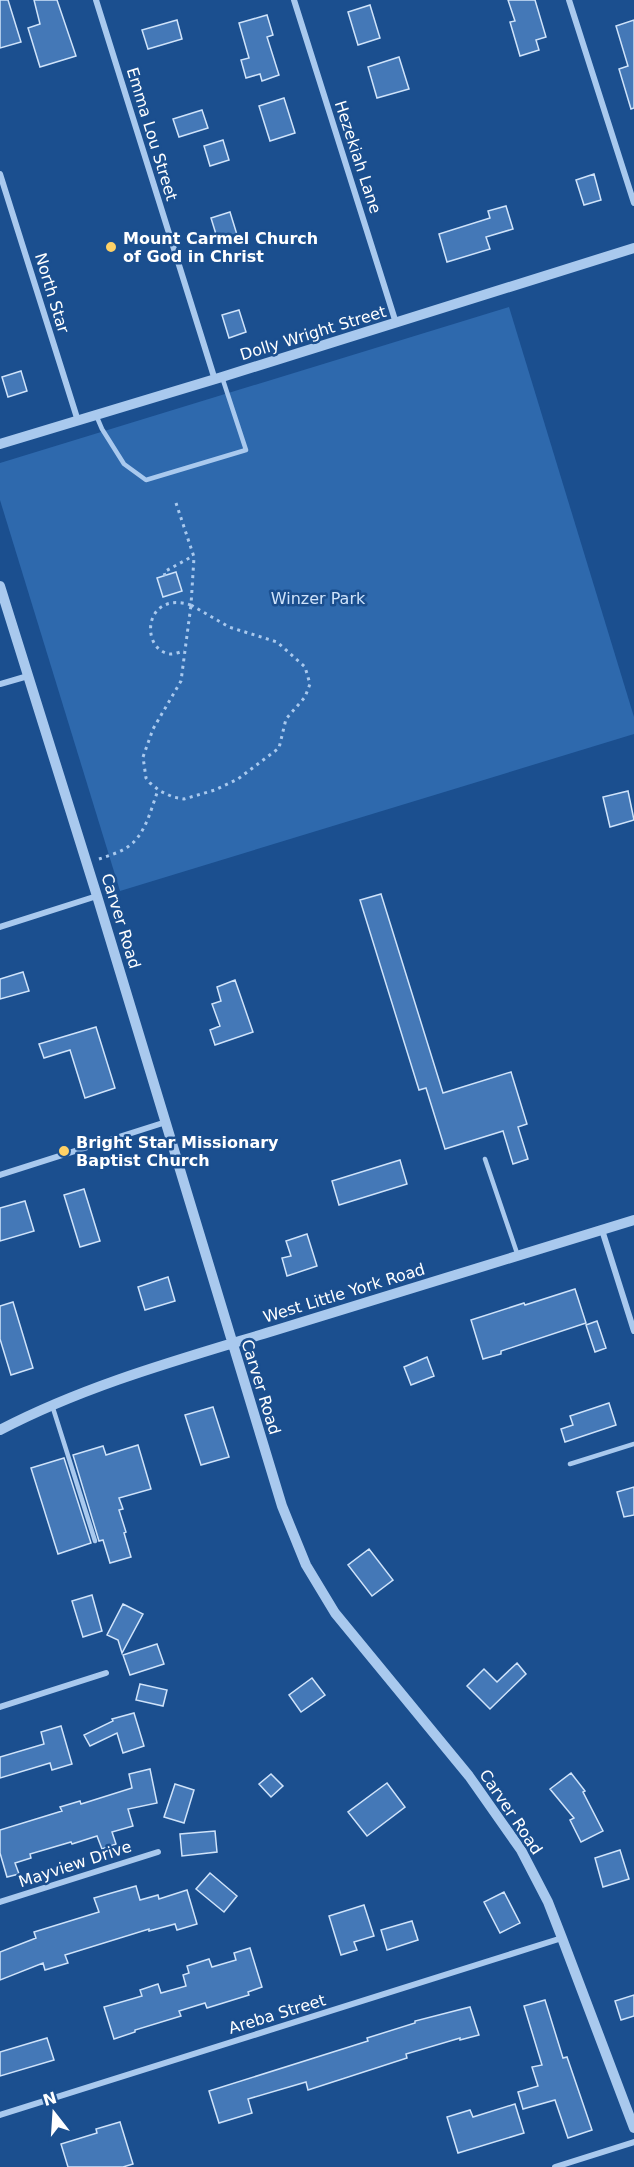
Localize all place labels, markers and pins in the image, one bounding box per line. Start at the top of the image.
place label: Mount Carmel Church of God in Christ [123,229,318,266]
marker: Mount Carmel Church of God in Christ [104,240,118,254]
place label: Bright Star Missionary Baptist Church [76,1133,279,1170]
marker: Bright Star Missionary Baptist Church [57,1144,71,1158]

